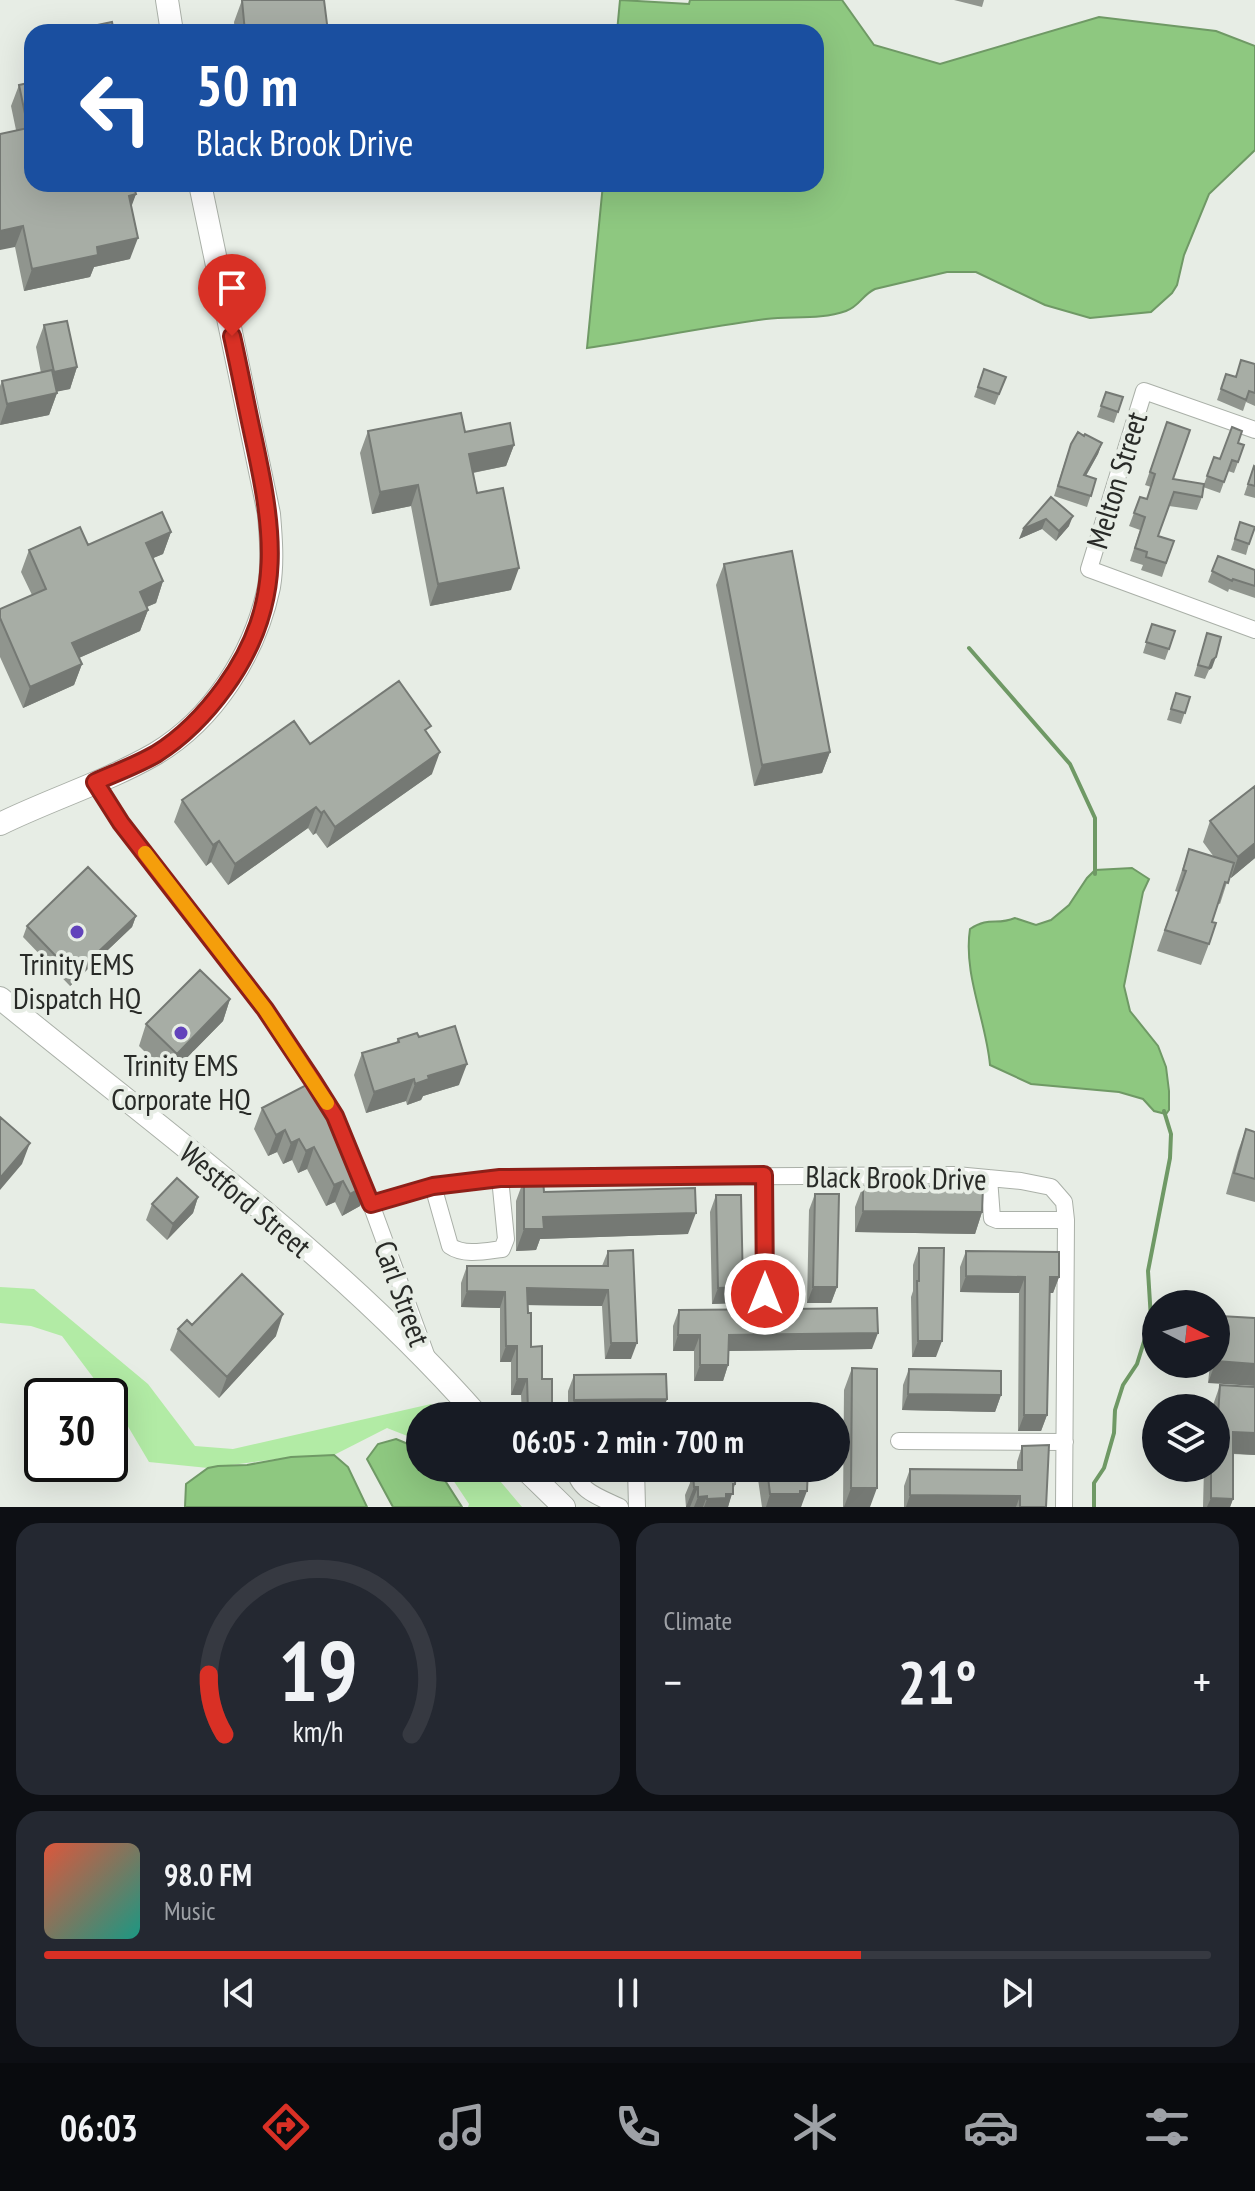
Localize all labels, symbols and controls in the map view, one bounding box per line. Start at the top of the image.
text: 50 m [196,49,298,121]
icon: left [64,56,168,160]
text: Black Brook Drive [196,119,413,166]
pin [198,254,266,336]
icon: arrive [210,266,254,310]
street label: Melton Street [1077,406,1155,553]
marker: Trinity EMS Dispatch HQ [68,923,86,941]
place label: Trinity EMS Dispatch HQ [13,944,142,1017]
marker: Trinity EMS Corporate HQ [172,1024,190,1042]
place label: Trinity EMS Corporate HQ [111,1045,251,1118]
street label: Westford Street [172,1133,320,1266]
street label: Black Brook Drive [805,1156,987,1198]
street label: Carl Street [366,1235,440,1352]
position arrow [723,1252,807,1336]
north arrow [1142,1290,1230,1378]
map controls [1142,1290,1230,1482]
speed limit sign: 30 [24,1378,128,1482]
button: layers [1142,1394,1230,1482]
text: 06:05 · 2 min · 700 m [512,1422,744,1461]
text: Climate [664,1604,732,1637]
text: 19 [278,1616,358,1724]
text: 21° [898,1643,977,1721]
text: − [664,1653,682,1710]
text: + [1193,1653,1211,1710]
text: km/h [292,1713,343,1750]
text: 98.0 FM [164,1855,252,1894]
text: Music [164,1894,216,1927]
icon: previous [217,1971,261,2015]
icon: pause [606,1971,650,2015]
icon: next [995,1971,1039,2015]
icon: directions [258,2099,314,2155]
icon: music [434,2099,490,2155]
icon: phone [610,2099,666,2155]
icon: climate [787,2099,843,2155]
icon: car [963,2099,1019,2155]
icon: filters [1139,2099,1195,2155]
text: 06:03 [60,2104,138,2151]

